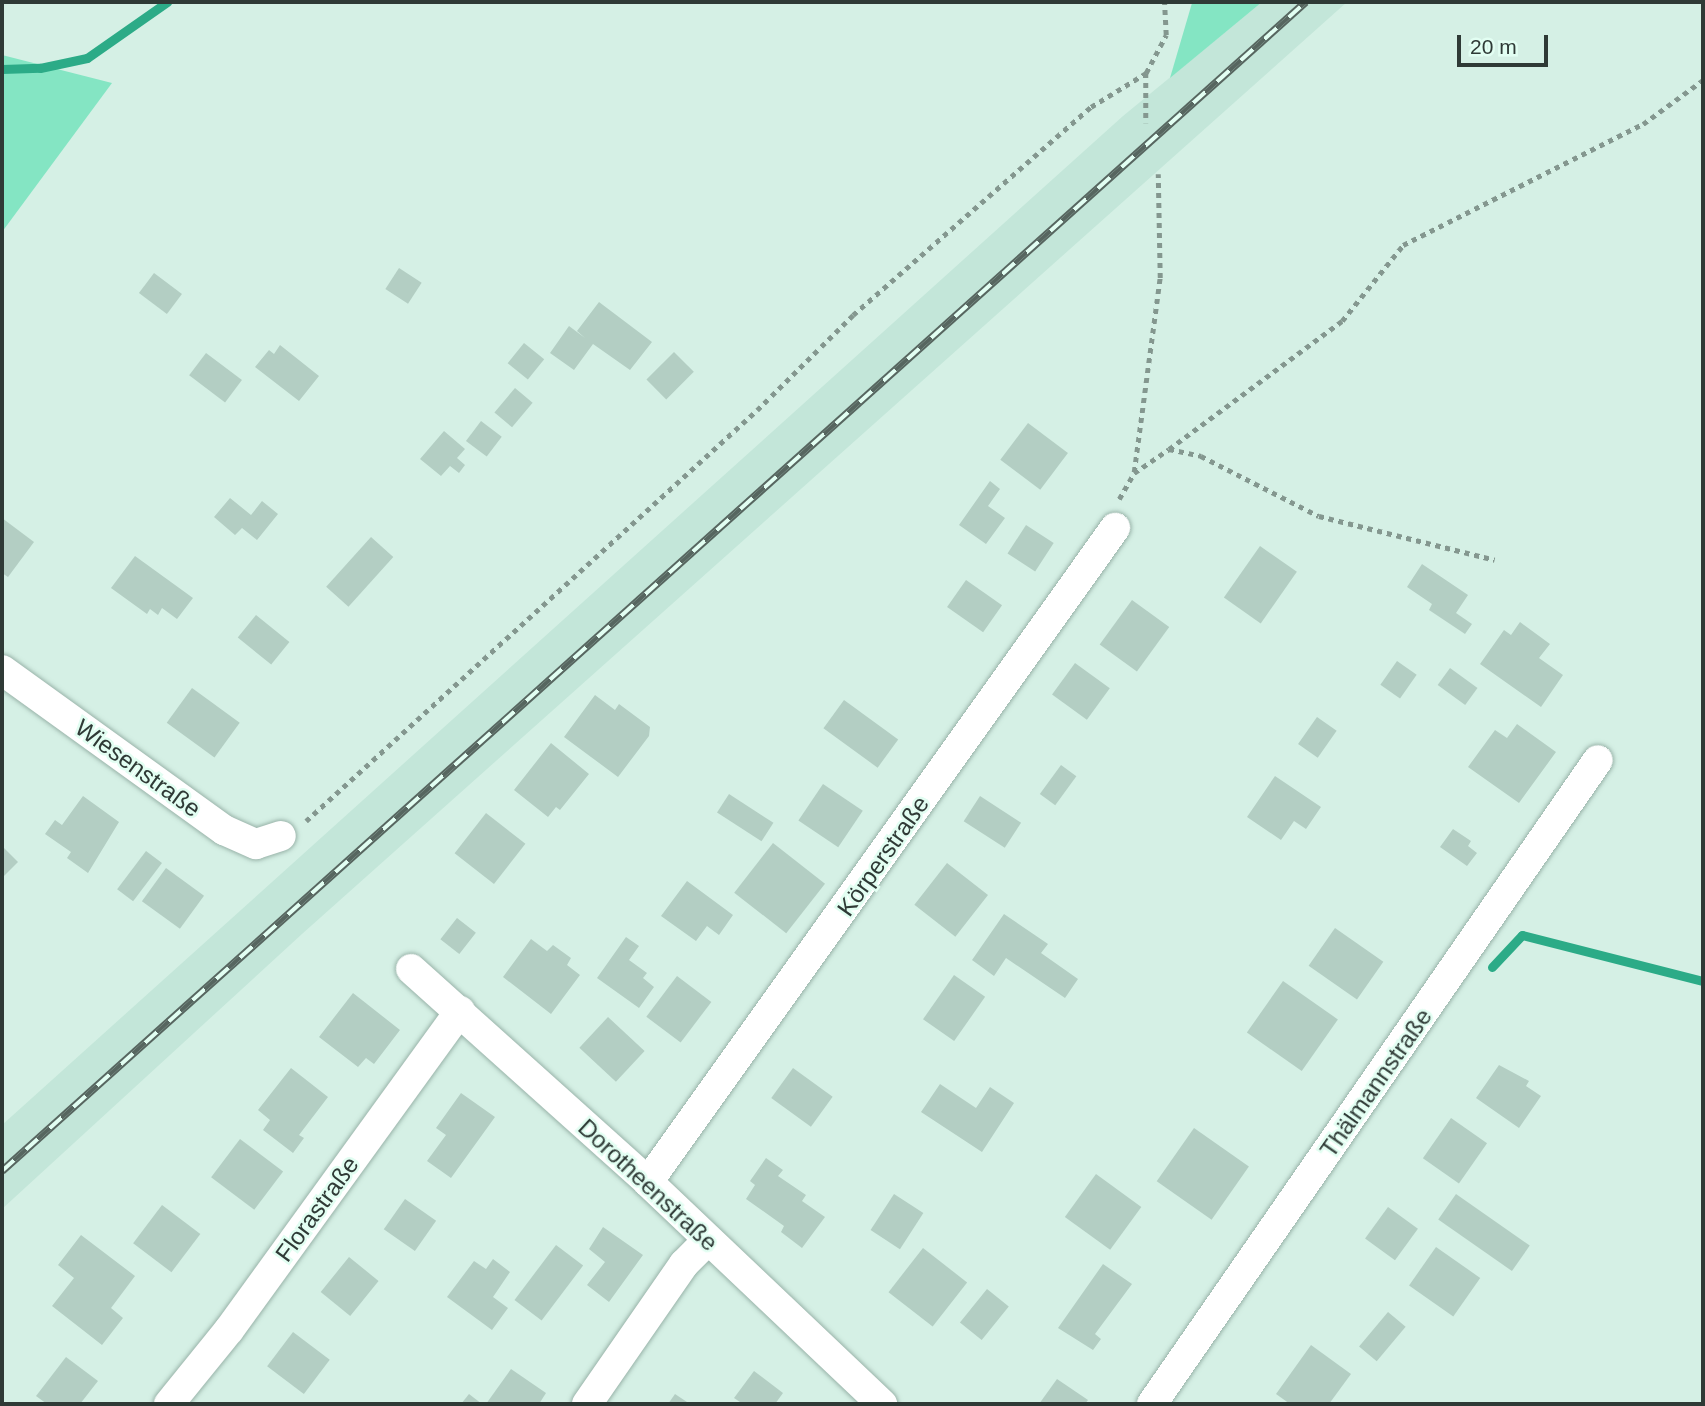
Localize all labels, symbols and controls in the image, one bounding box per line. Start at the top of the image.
scale bar [1460,21,1551,65]
text: 20 m [1470,35,1517,58]
street label: Wiesenstraße [70,713,206,823]
street label: Körperstraße [831,790,935,922]
street label: Thälmannstraße [1314,1003,1438,1163]
street label: Dorotheenstraße [572,1113,724,1257]
street label: Florastraße [269,1151,365,1267]

